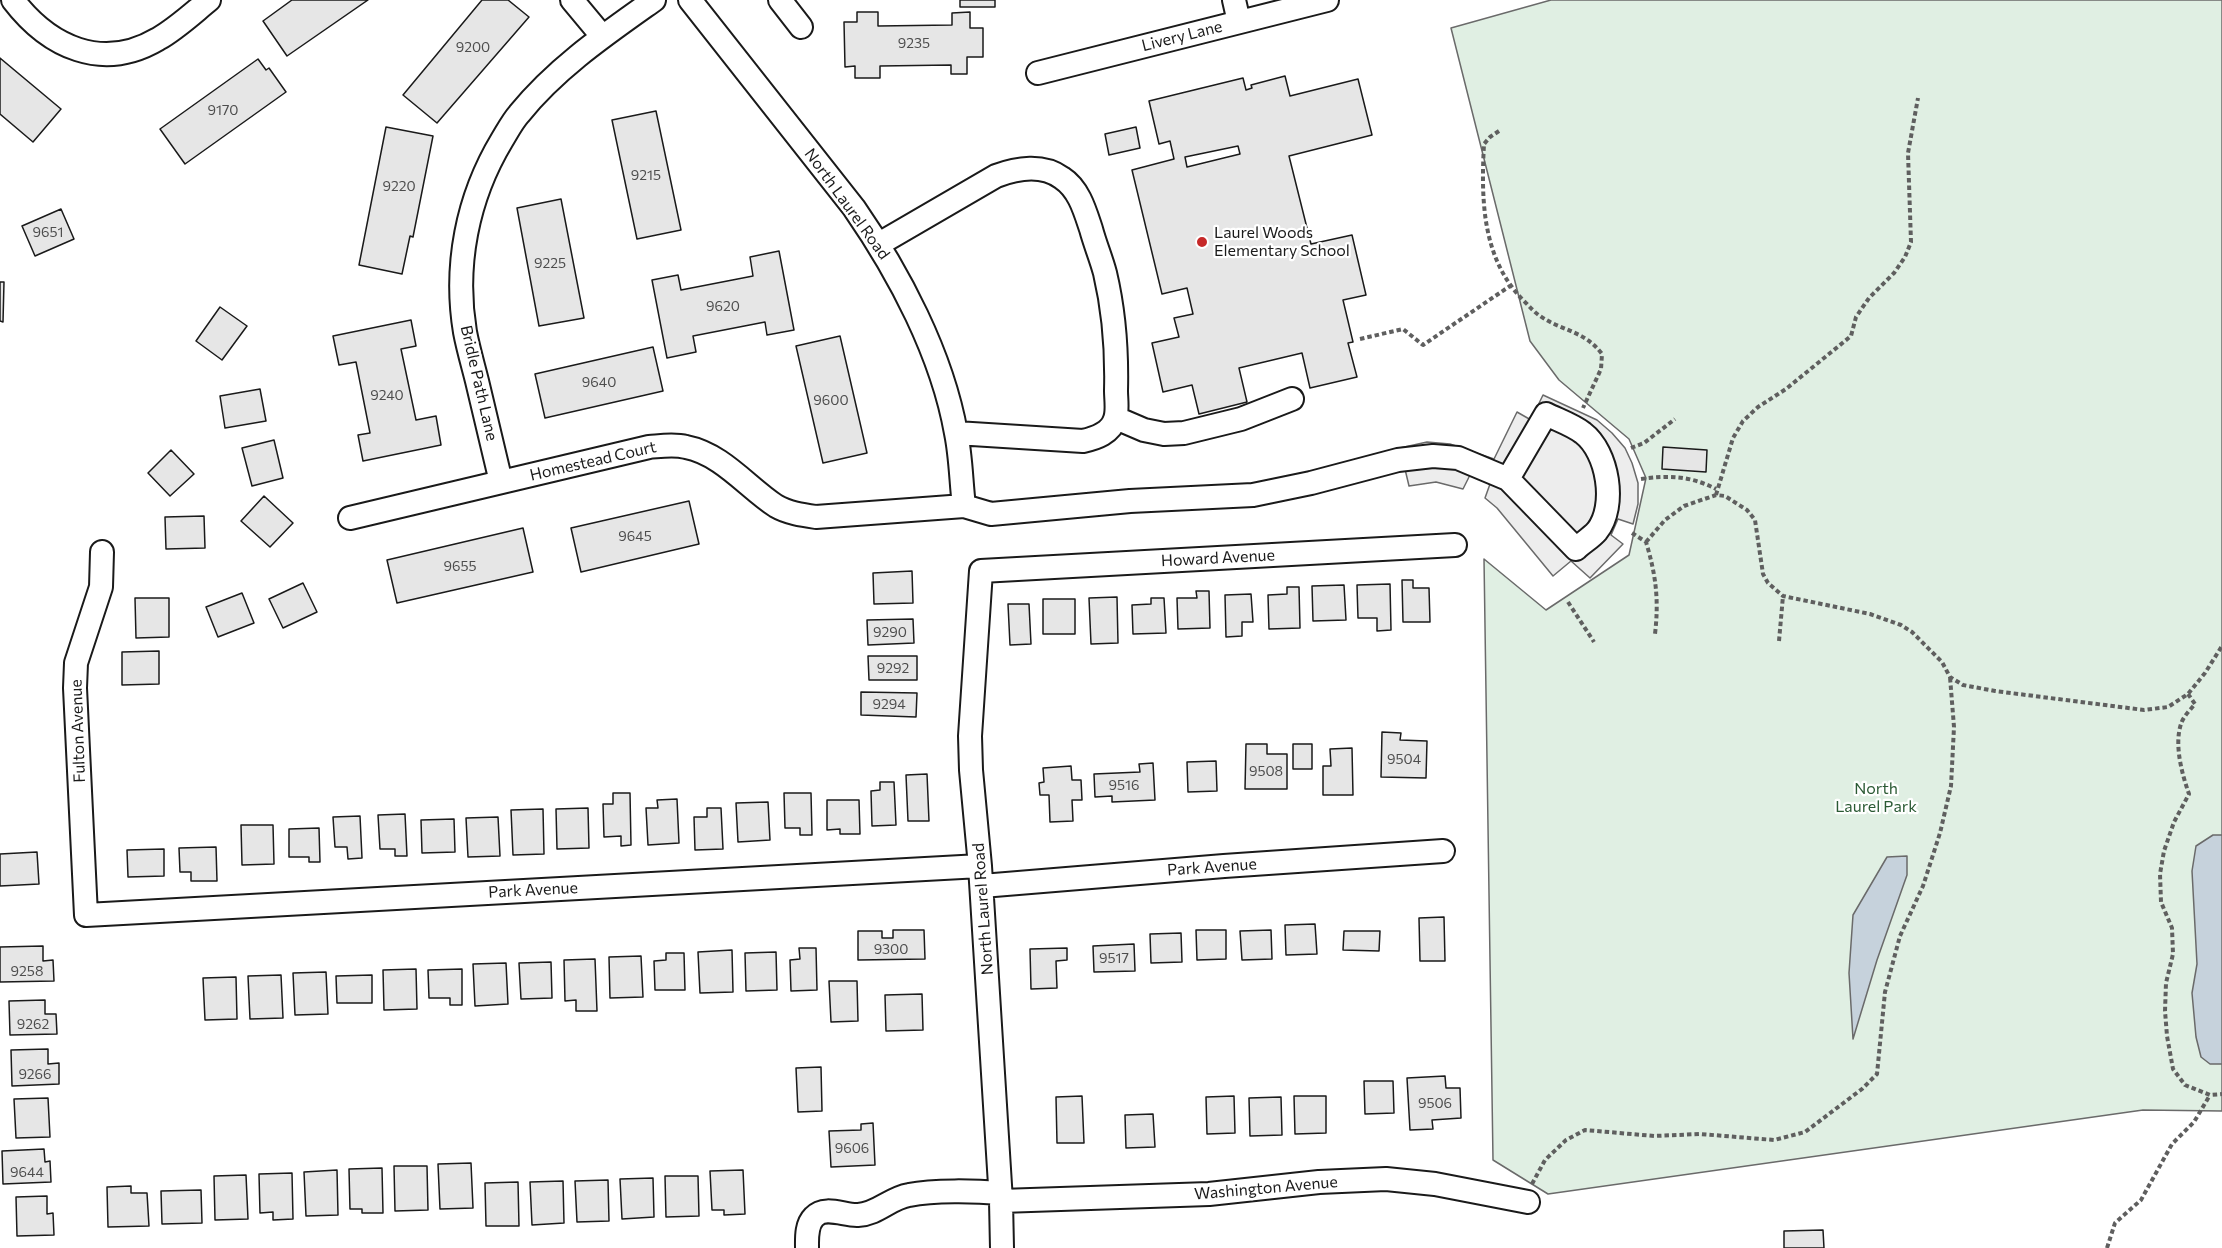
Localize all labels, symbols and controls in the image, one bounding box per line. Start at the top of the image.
street label: Livery Lane [1140,17,1224,55]
house number: 9235 [898,35,930,51]
house number: 9200 [456,39,490,55]
house number: 9170 [208,102,238,118]
street label: North Laurel Road [800,145,894,263]
house number: 9215 [631,167,661,183]
house number: 9220 [382,178,416,194]
place label: Laurel Woods Elementary School [1214,223,1350,261]
house number: 9651 [32,224,64,240]
marker: Laurel Woods Elementary School [1195,235,1209,249]
house number: 9225 [534,255,566,271]
house number: 9620 [706,298,740,314]
street label: Bridle Path Lane [456,323,502,443]
house number: 9640 [582,374,616,390]
house number: 9240 [370,387,404,403]
house number: 9600 [813,392,849,408]
street label: Homestead Court [528,437,658,485]
house number: 9645 [618,528,652,544]
street label: Howard Avenue [1161,545,1275,571]
house number: 9655 [443,558,477,574]
house number: 9290 [873,624,907,640]
house number: 9292 [877,660,909,676]
street label: Fulton Avenue [67,679,89,783]
house number: 9294 [872,696,906,712]
house number: 9504 [1387,751,1421,767]
house number: 9508 [1249,763,1283,779]
house number: 9516 [1108,777,1140,793]
park label: North Laurel Park [1835,779,1917,817]
street label: North Laurel Road [969,842,997,976]
street label: Park Avenue [1167,854,1257,880]
street label: Park Avenue [488,878,578,902]
house number: 9300 [874,941,908,957]
house number: 9517 [1099,950,1129,966]
house number: 9258 [11,963,43,979]
house number: 9262 [17,1016,49,1032]
house number: 9266 [18,1066,52,1082]
house number: 9506 [1418,1095,1452,1111]
house number: 9606 [835,1140,869,1156]
house number: 9644 [10,1164,44,1180]
street label: Washington Avenue [1194,1172,1338,1204]

